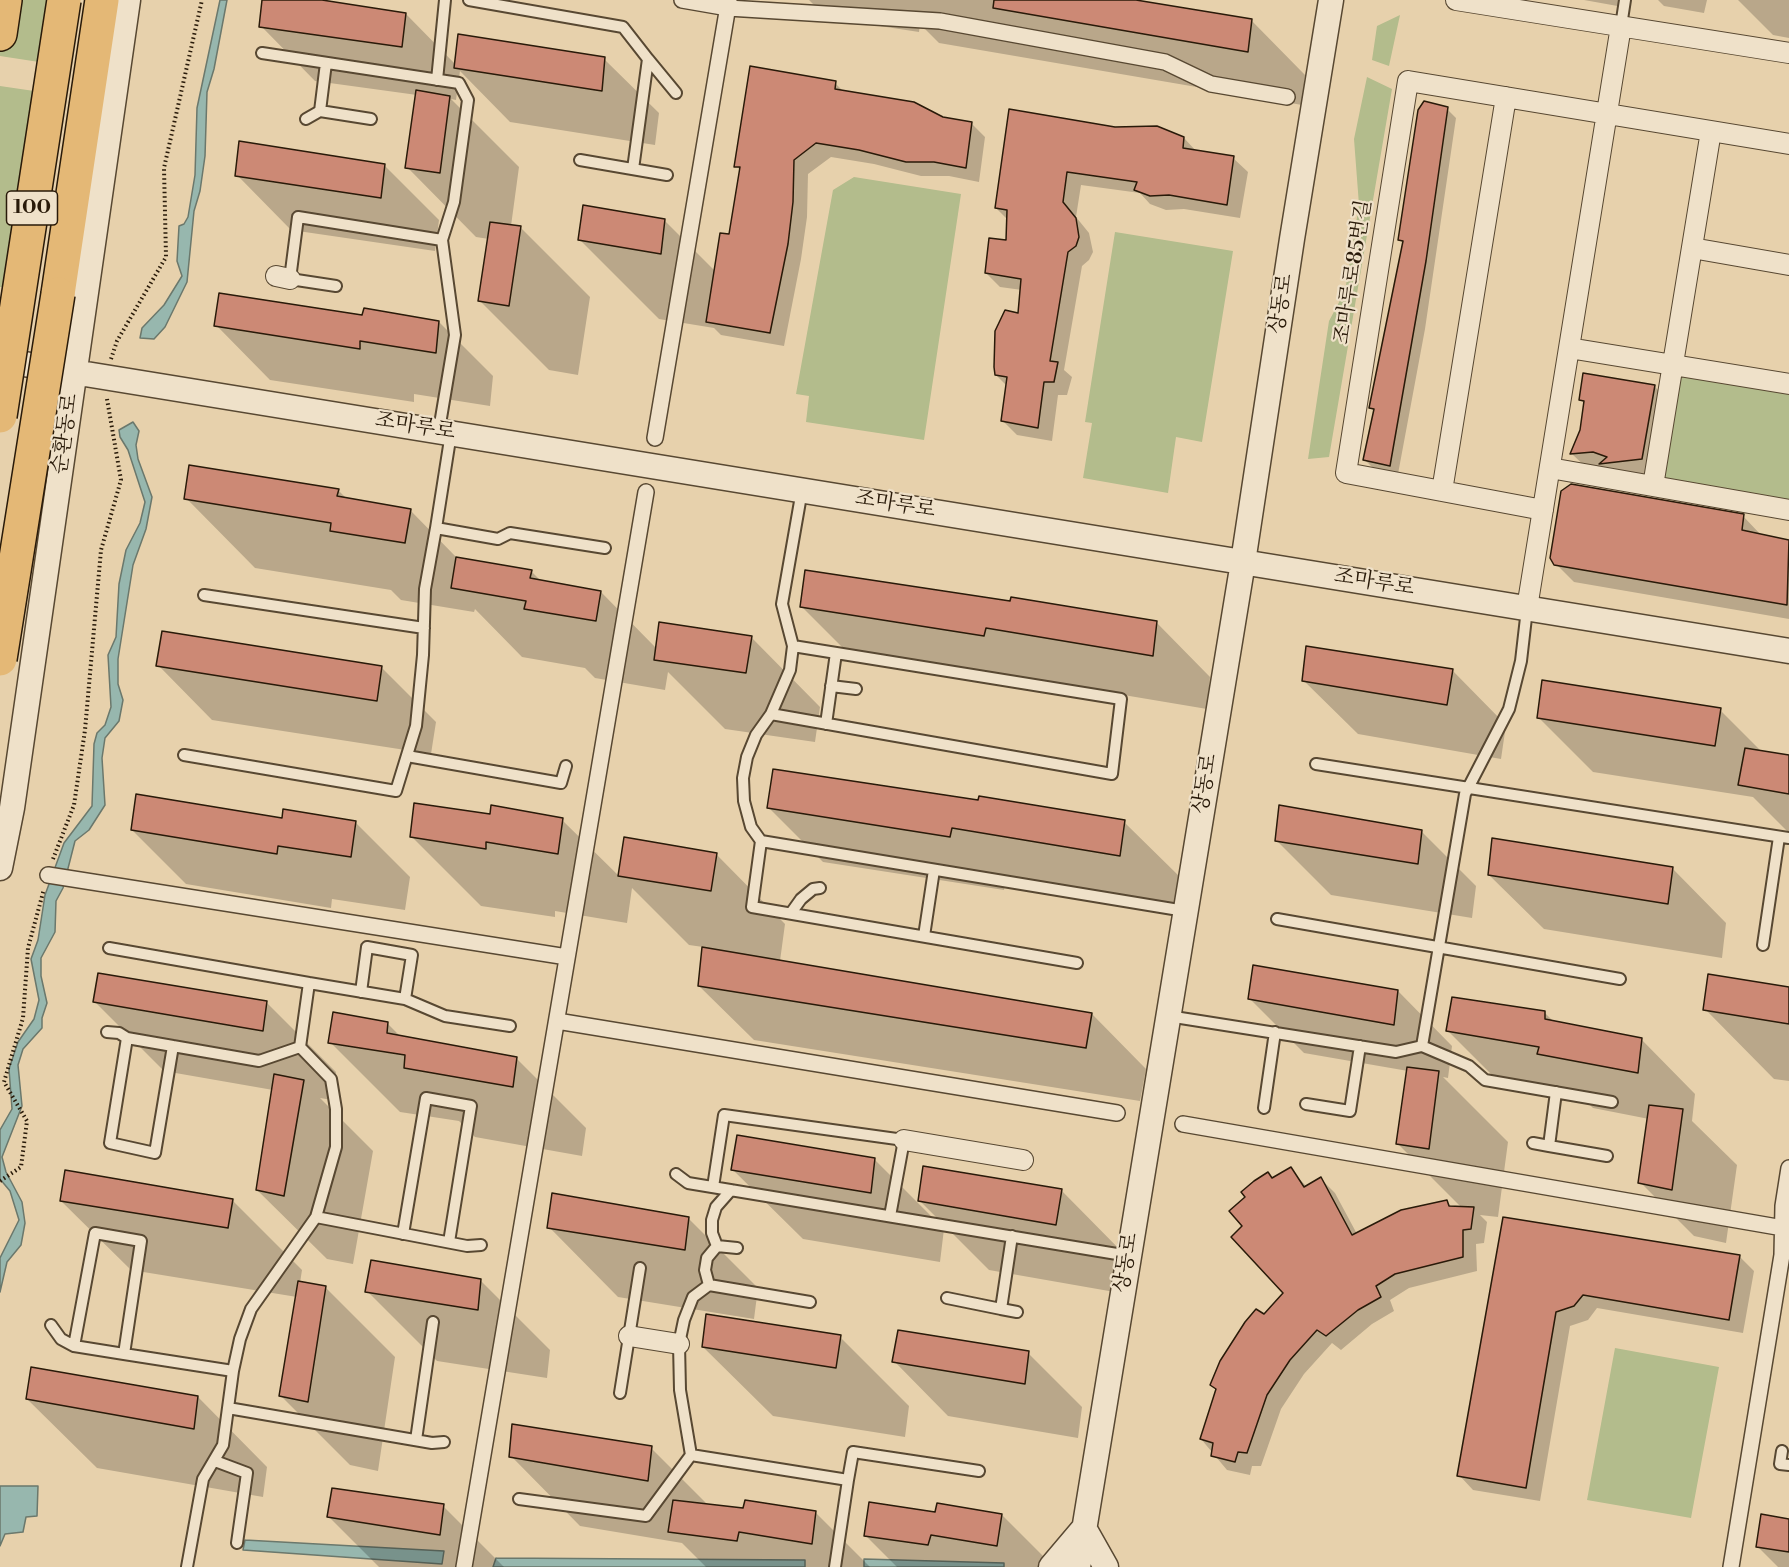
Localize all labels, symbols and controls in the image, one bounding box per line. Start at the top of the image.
road number: 100 [6,191,57,225]
street label: 조마루로85번길 [1330,198,1378,346]
street label: 상동로 [1265,272,1299,336]
street label: 순환동로 [48,392,84,476]
street label: 조마루로 [373,408,457,446]
street label: 조마루로 [853,486,937,524]
street label: 조마루로 [1332,564,1416,602]
street label: 상동로 [1189,752,1223,816]
street label: 상동로 [1110,1231,1144,1295]

